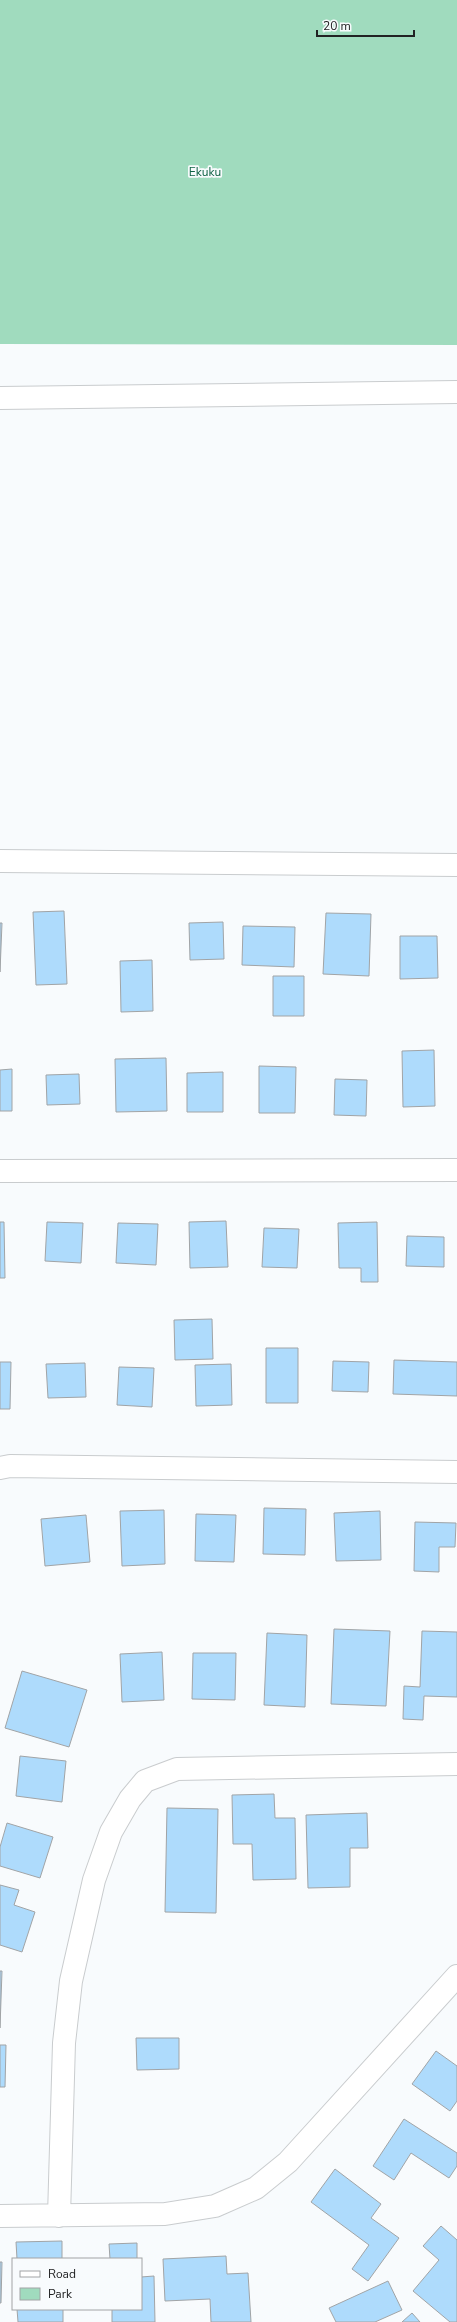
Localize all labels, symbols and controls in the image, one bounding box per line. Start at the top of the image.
scale bar [317,12,414,38]
text: 20 m [323,18,351,34]
park label: Ekuku [189,164,221,180]
legend [12,2258,142,2310]
text: Road [48,2266,76,2282]
text: Park [48,2286,73,2302]

